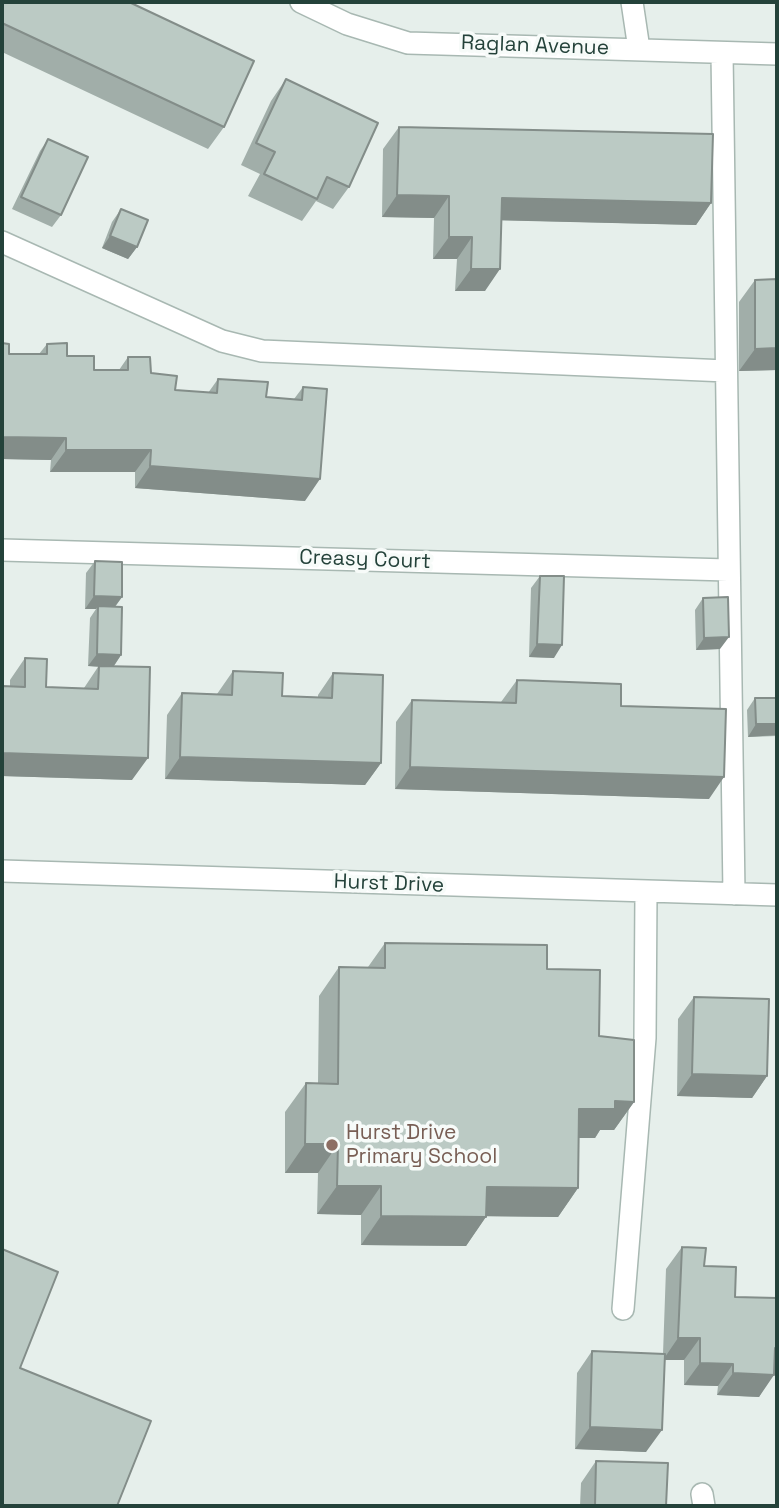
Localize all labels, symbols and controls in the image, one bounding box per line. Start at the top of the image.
street label: Raglan Avenue [461,31,609,61]
street label: Creasy Court [299,545,431,575]
street label: Hurst Drive [333,869,445,899]
place label: Hurst Drive Primary School [346,1120,497,1170]
marker: Hurst Drive Primary School [324,1137,340,1153]

